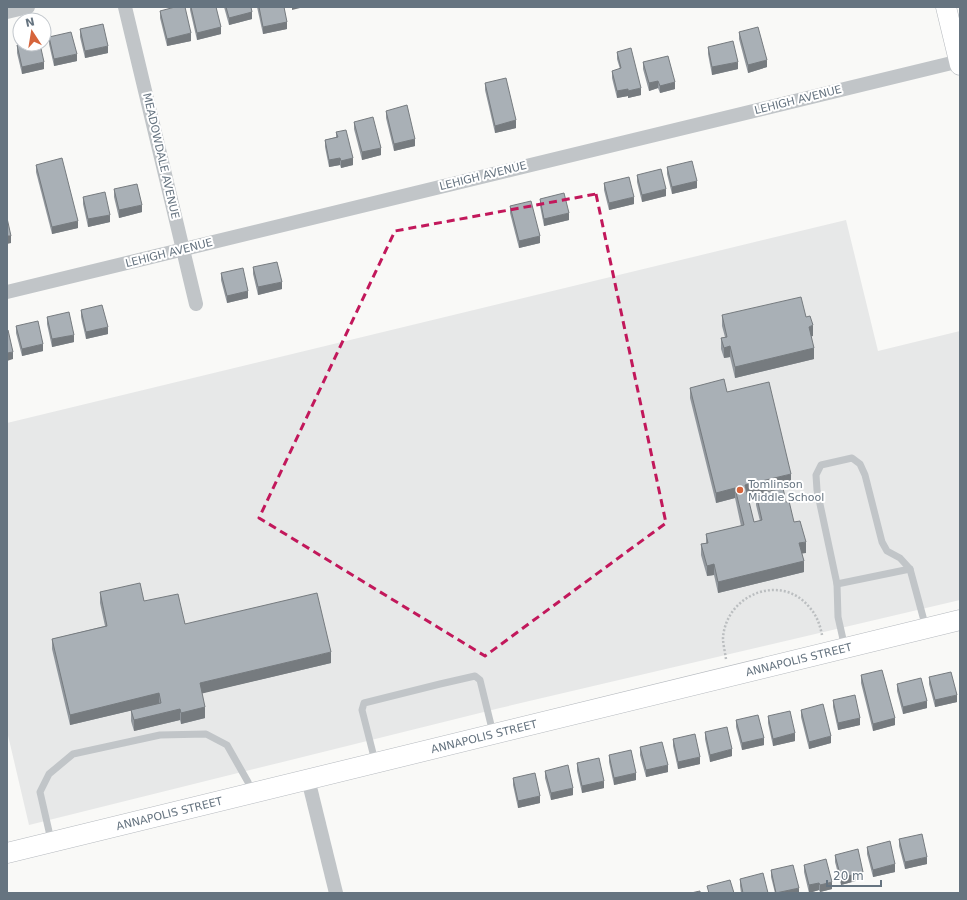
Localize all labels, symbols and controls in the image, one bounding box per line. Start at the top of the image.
north arrow [12,12,52,52]
text: N [24,15,36,30]
street label: LEHIGH AVENUE [753,83,843,117]
street label: MEADOWDALE AVENUE [140,92,182,220]
street label: LEHIGH AVENUE [438,159,528,193]
street label: LEHIGH AVENUE [124,236,214,270]
place label: Tomlinson Middle School [747,478,824,504]
marker: Tomlinson Middle School [735,485,745,495]
street label: ANNAPOLIS STREET [744,640,853,679]
street label: ANNAPOLIS STREET [430,717,539,756]
street label: ANNAPOLIS STREET [115,794,224,833]
scale bar [827,862,881,888]
text: 20 m [833,869,864,883]

